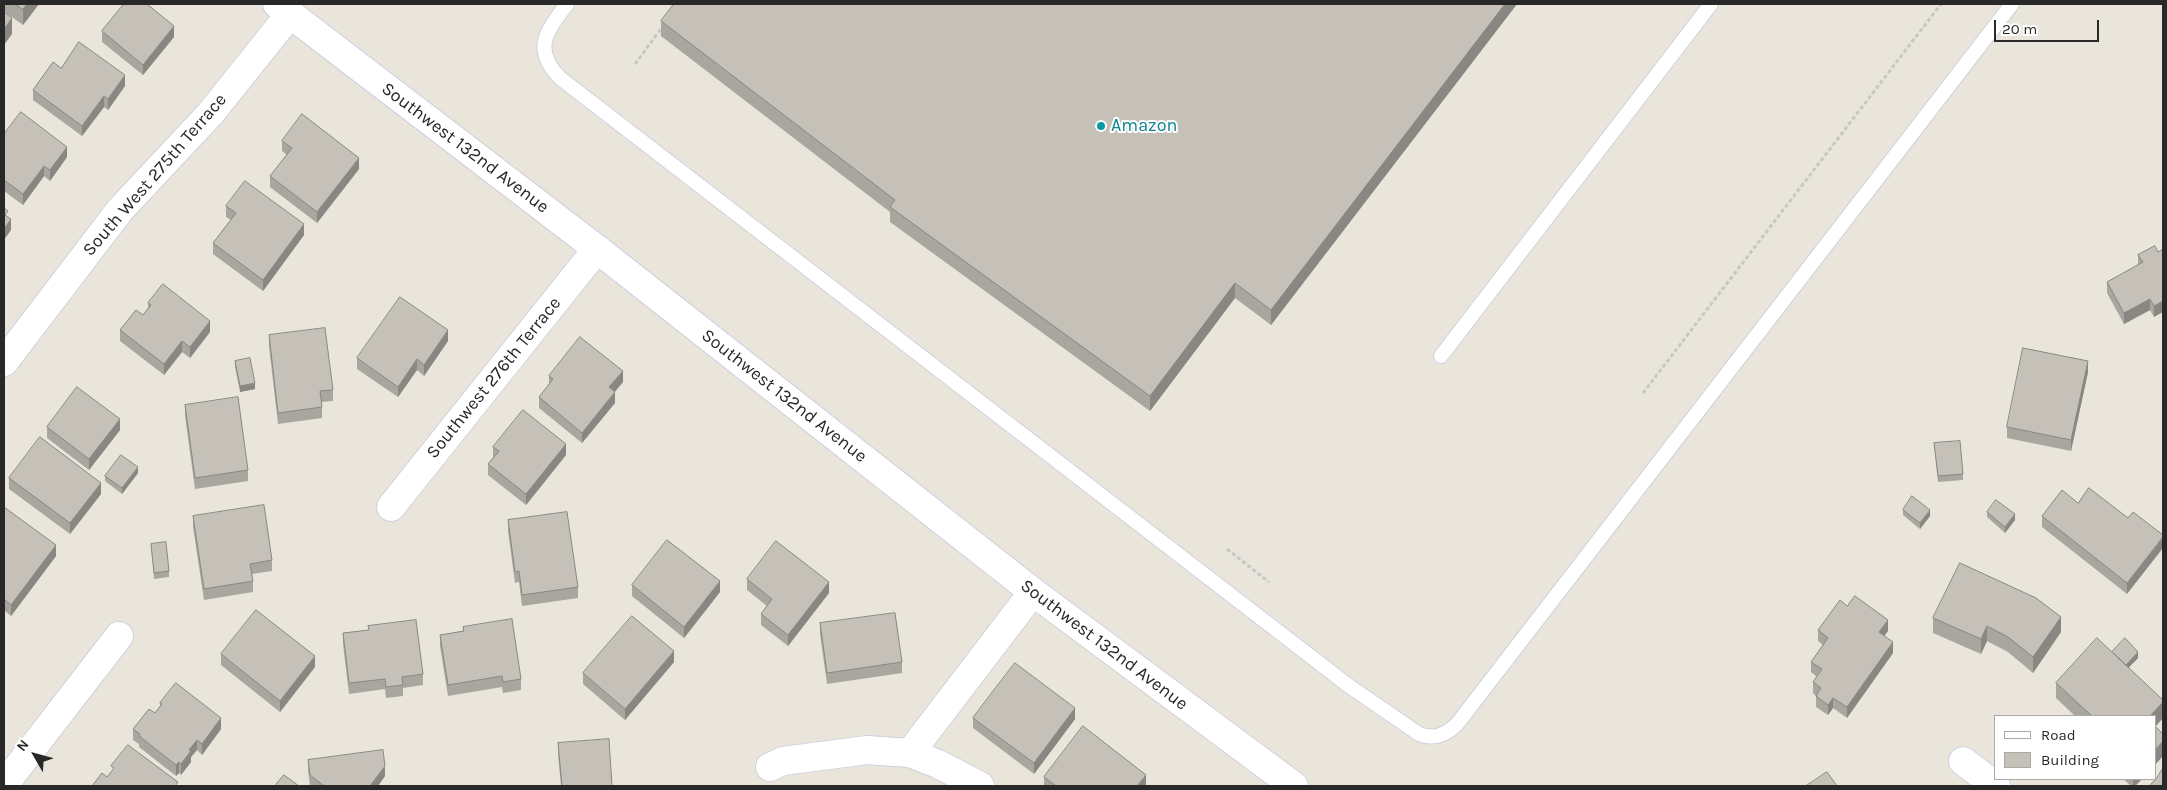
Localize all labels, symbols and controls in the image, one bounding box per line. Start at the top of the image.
scale bar [1997,10,2102,42]
text: 20 m [2002,20,2037,38]
street label: Southwest 132nd Avenue [377,78,553,218]
street label: South West 275th Terrace [79,89,231,261]
place label: Amazon [1111,115,1177,137]
marker: Amazon [1095,120,1107,132]
street label: Southwest 276th Terrace [422,293,566,463]
street label: Southwest 132nd Avenue [697,325,871,467]
street label: Southwest 132nd Avenue [1016,575,1192,715]
legend [1994,715,2157,780]
text: Road [2041,726,2076,744]
north arrow [10,730,60,780]
text: N [13,736,33,755]
text: Building [2041,751,2099,769]

